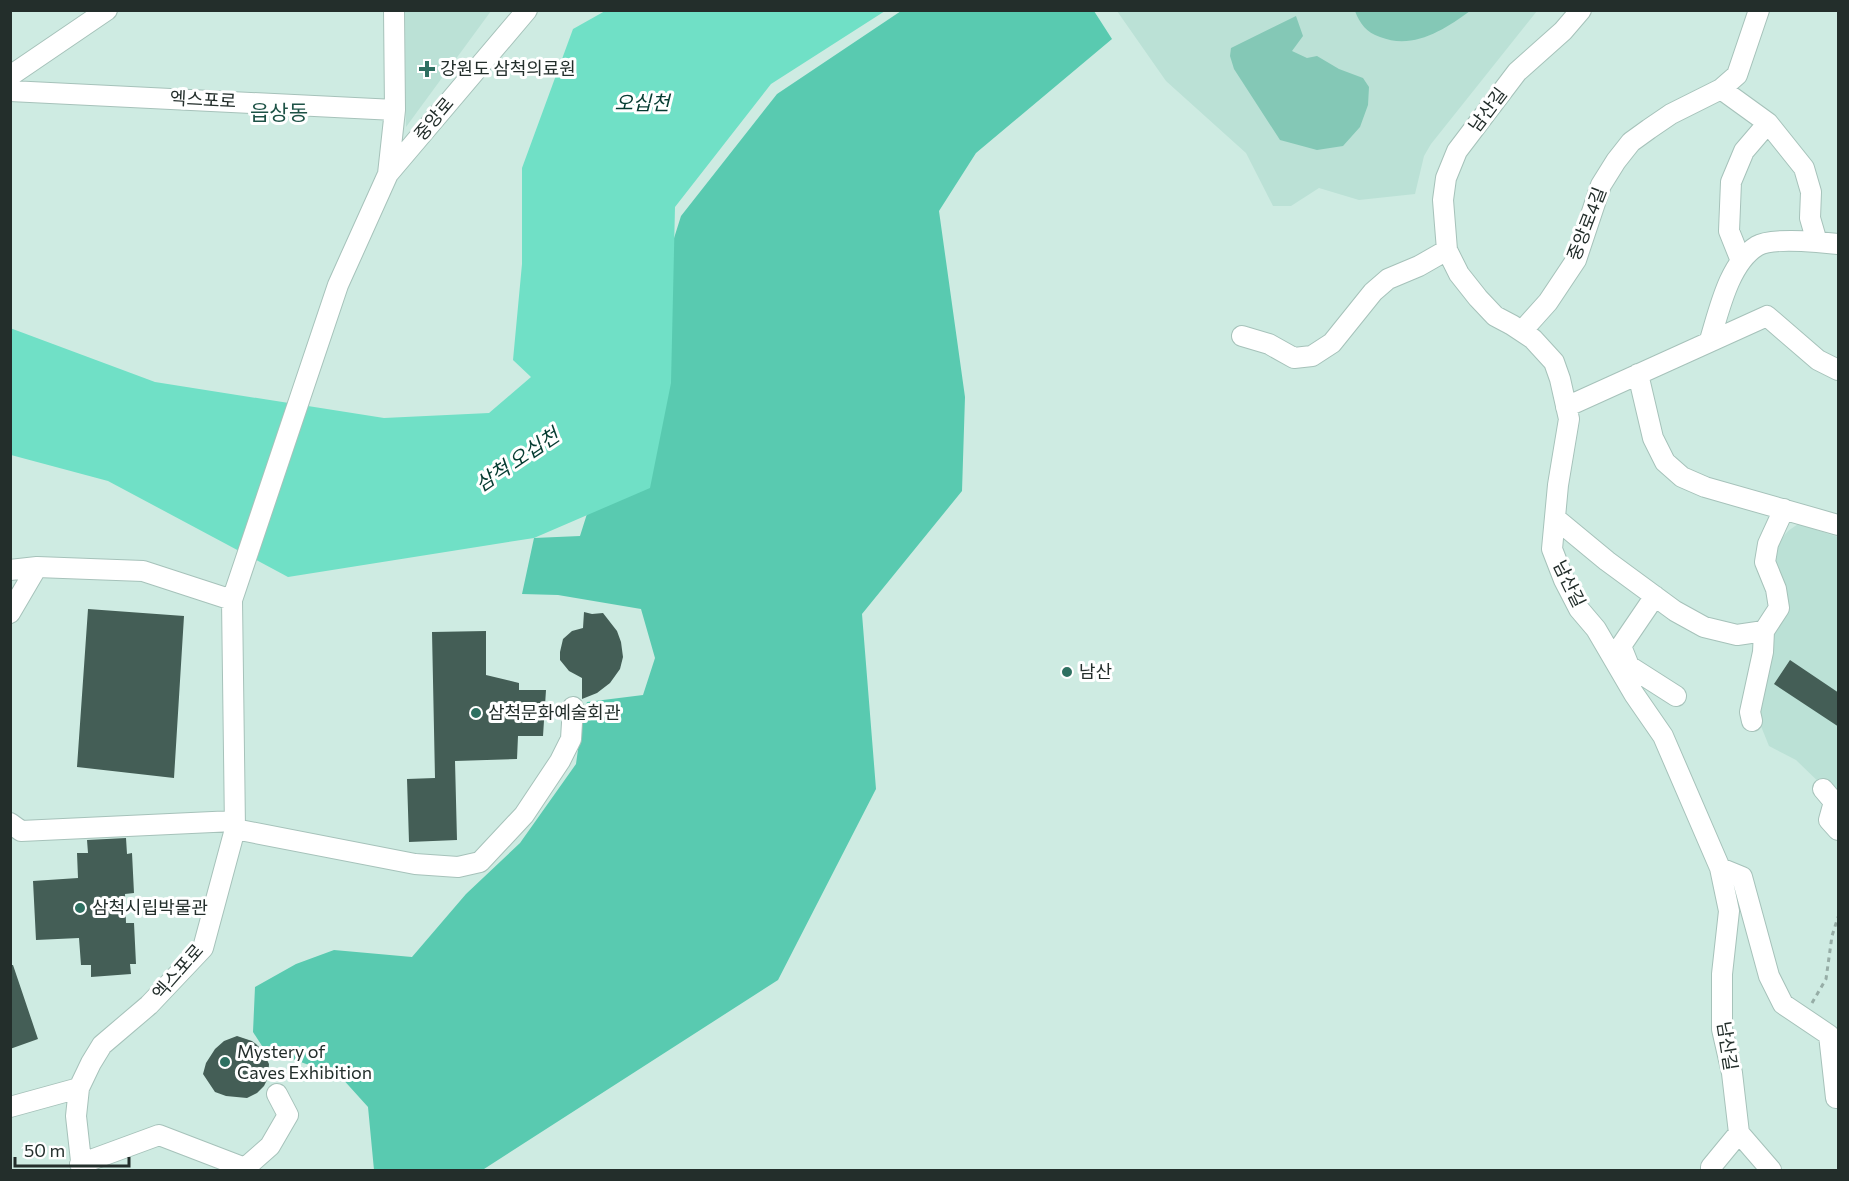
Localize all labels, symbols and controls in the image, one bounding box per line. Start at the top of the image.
place label: 강원도 삼척의료원 [440,57,576,79]
marker: 강원도 삼척의료원 [418,60,436,78]
street label: 남산길 [1463,83,1511,136]
street label: 엑스포로 [169,86,237,112]
water label: 오십천 [614,90,672,114]
street label: 중앙로 [409,92,458,144]
district label: 읍상동 [250,99,308,124]
street label: 중앙로4길 [1562,184,1610,264]
water label: 삼척 오십천 [470,421,565,496]
street label: 남산길 [1549,556,1591,611]
place label: 남산 [1079,660,1112,682]
marker: 남산 [1060,665,1074,679]
place label: 삼척문화예술회관 [488,701,621,723]
marker: 삼척문화예술회관 [469,706,483,720]
place label: 삼척시립박물관 [92,896,208,918]
marker: 삼척시립박물관 [73,901,87,915]
street label: 엑스포로 [147,939,207,1004]
street label: 남산길 [1713,1020,1743,1072]
place label: Mystery of Caves Exhibition [237,1040,372,1083]
marker: Mystery of Caves Exhibition [218,1055,232,1069]
scale bar [15,1130,129,1168]
text: 50 m [24,1139,65,1161]

